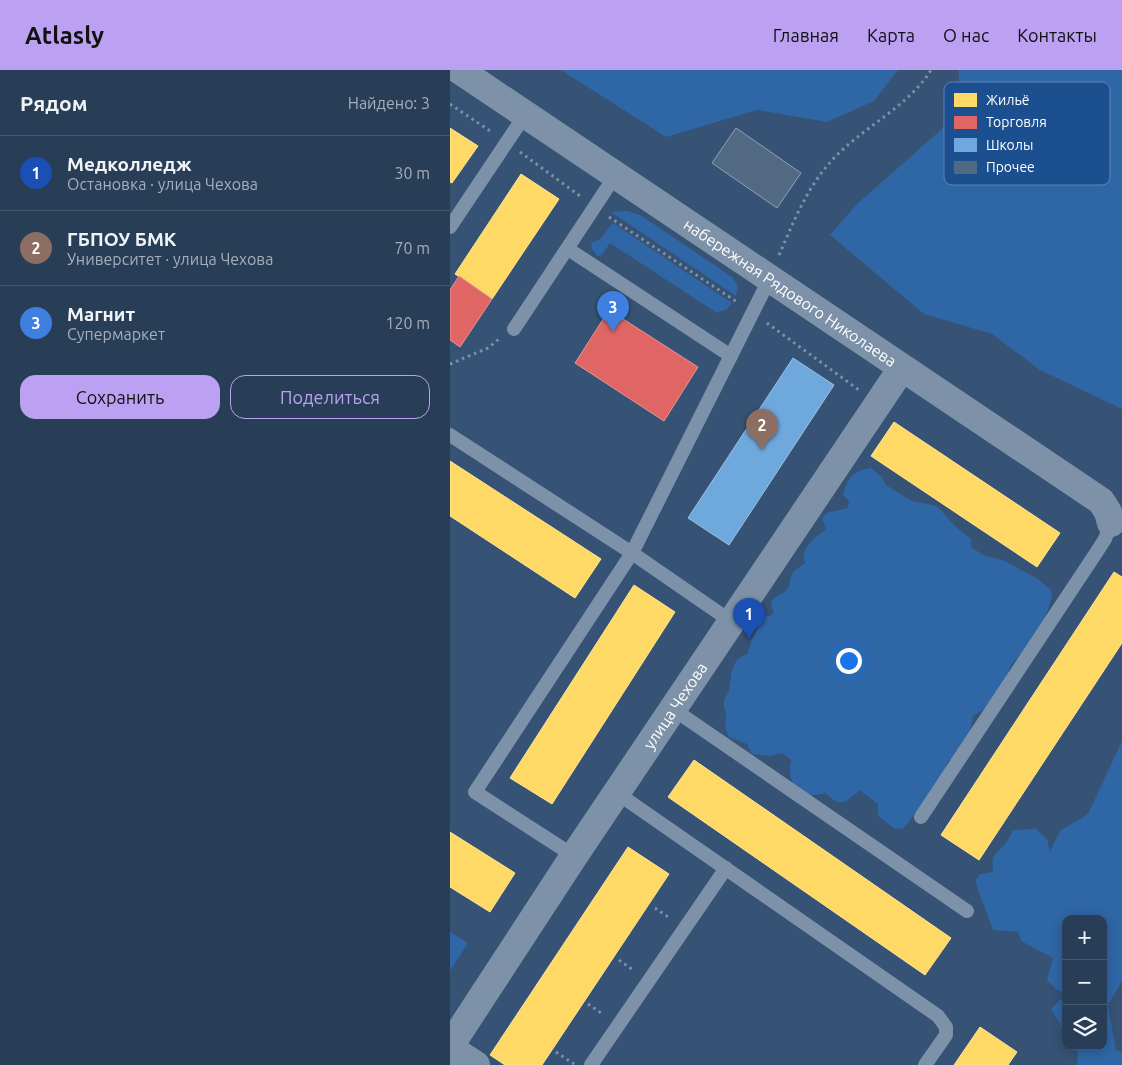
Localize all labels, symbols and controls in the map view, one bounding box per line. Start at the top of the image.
text: Atlasly [25,22,104,49]
text: Главная [773,25,839,45]
text: Карта [867,25,915,45]
text: О нас [943,25,989,45]
text: Контакты [1017,25,1097,45]
legend [944,82,1110,185]
text: Рядом [20,91,88,115]
text: Жильё [986,92,1030,108]
text: Найдено: 3 [348,94,430,112]
text: Торговля [986,114,1047,130]
text: Школы [986,137,1033,153]
text: Медколледж [67,153,192,175]
text: Прочее [986,159,1035,175]
text: 1 [31,164,41,182]
text: 30 m [394,164,430,182]
text: Остановка · улица Чехова [67,175,258,193]
street label: набережная Рядового Николаева [681,215,900,370]
text: ГБПОУ БМК [67,228,176,250]
text: 2 [31,239,41,257]
text: 70 m [394,239,430,257]
text: Университет · улица Чехова [67,250,273,268]
pin: 3 [597,291,629,332]
text: Магнит [67,303,135,325]
text: 3 [31,314,41,332]
text: 120 m [385,314,430,332]
text: Супермаркет [67,325,165,343]
button: Сохранить [20,375,220,419]
button: Поделиться [230,375,430,419]
pin: 2 [746,409,778,450]
pin: 1 [733,598,765,639]
your location [836,648,862,674]
street label: улица Чехова [640,659,711,752]
map controls [1062,915,1107,1050]
button: + [1062,915,1107,960]
button: − [1062,960,1107,1005]
button: layers [1062,1005,1107,1050]

